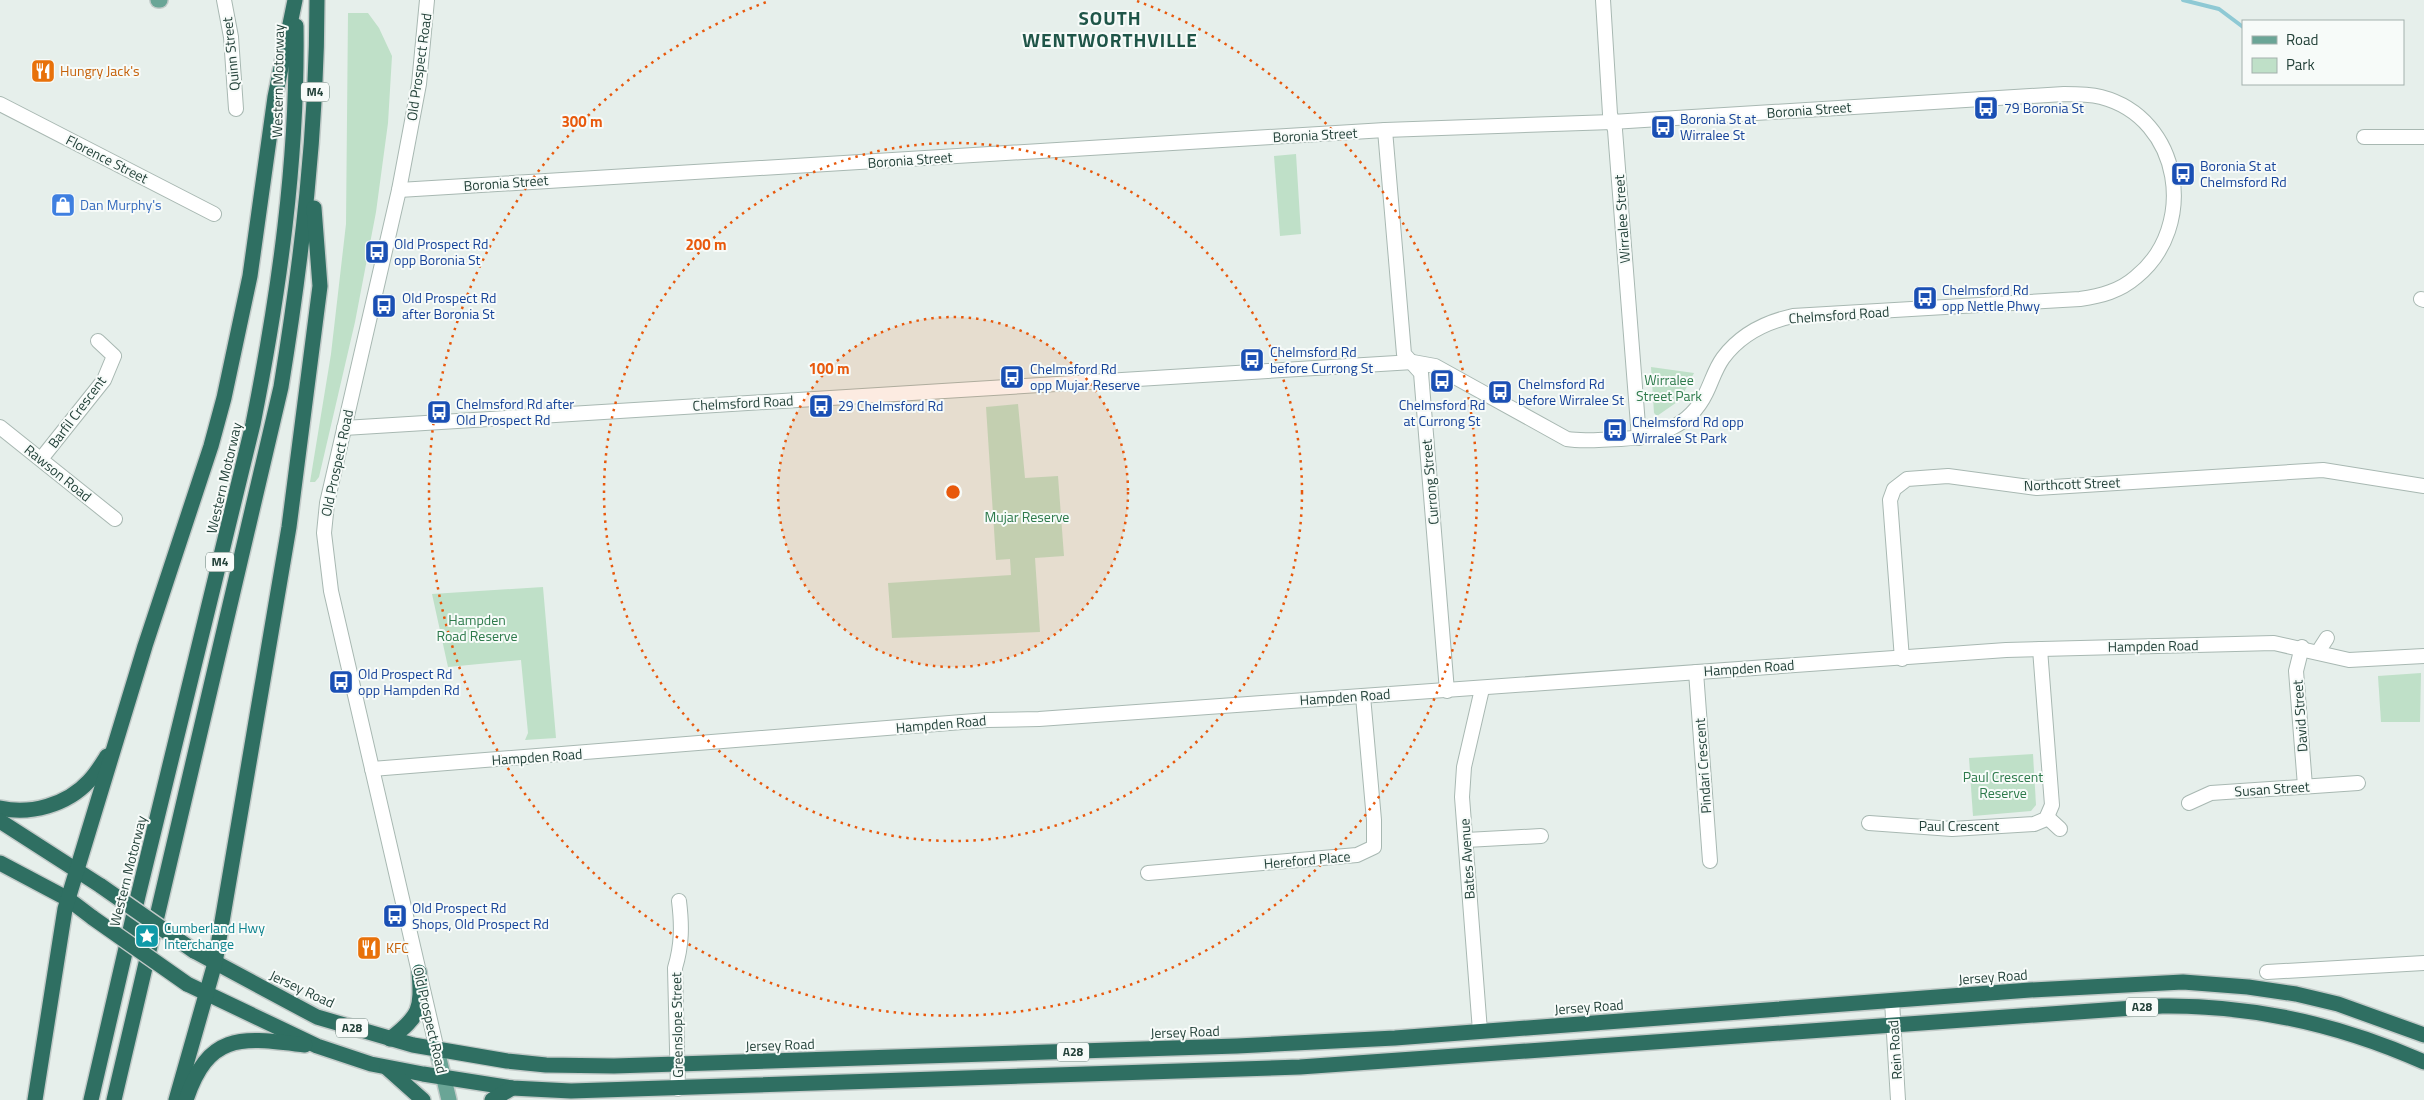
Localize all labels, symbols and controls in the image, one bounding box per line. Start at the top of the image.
district label: SOUTH WENTWORTHVILLE [1022,3,1198,54]
street label: Old Prospect Road [401,12,436,122]
street label: Quinn Street [216,16,245,92]
legend [2242,20,2404,85]
street label: Western Motorway [266,24,289,138]
text: Road [2286,28,2318,51]
text: Park [2286,53,2315,76]
restaurant icon: Hungry Jack's [30,58,56,84]
place label: Hungry Jack's [60,60,140,81]
road number: M4 [301,82,329,101]
bus stop icon: 79 Boronia St [1973,95,1999,121]
street label: Boronia Street [1766,96,1852,123]
place label: 79 Boronia St [2004,97,2084,118]
place label: Boronia St at Wirralee St [1680,108,1756,145]
text: 300 m [561,110,603,133]
bus stop icon: Boronia St at Wirralee St [1650,114,1676,140]
street label: Boronia Street [1272,122,1358,147]
street label: Florence Street [63,129,152,188]
street label: Boronia Street [867,146,953,173]
place label: Boronia St at Chelmsford Rd [2200,155,2287,192]
bus stop icon: Boronia St at Chelmsford Rd [2170,161,2196,187]
street label: Boronia Street [463,169,549,196]
street label: Wirralee Street [1608,174,1635,264]
shop icon: Dan Murphy's [50,192,76,218]
place label: Dan Murphy's [80,194,162,215]
place label: Old Prospect Rd opp Boronia St [394,233,488,270]
text: 200 m [685,233,727,256]
bus stop icon: Old Prospect Rd opp Boronia St [364,239,390,265]
place label: Chelmsford Rd opp Nettle Phwy [1942,279,2040,316]
bus stop icon: Chelmsford Rd opp Nettle Phwy [1912,285,1938,311]
place label: Old Prospect Rd after Boronia St [402,287,496,324]
bus stop icon: Old Prospect Rd after Boronia St [371,293,397,319]
street label: Chelmsford Road [1788,301,1890,328]
place label: Chelmsford Rd before Currong St [1270,341,1373,378]
bus stop icon: Chelmsford Rd before Currong St [1239,347,1265,373]
text: 100 m [808,357,850,380]
place label: Chelmsford Rd opp Mujar Reserve [1030,358,1140,395]
bus stop icon: Chelmsford Rd opp Mujar Reserve [999,364,1025,390]
bus stop icon: Chelmsford Rd at Currong St [1429,368,1455,394]
park label: Wirralee Street Park [1636,369,1702,406]
street label: Barfil Crescent [42,371,111,452]
place label: Chelmsford Rd before Wirralee St [1518,373,1624,410]
bus stop icon: Chelmsford Rd before Wirralee St [1487,379,1513,405]
street label: Chelmsford Road [692,389,794,416]
place label: Chelmsford Rd after Old Prospect Rd [456,393,574,430]
bus stop icon: 29 Chelmsford Rd [808,393,834,419]
place label: Chelmsford Rd at Currong St [1399,394,1485,431]
place label: 29 Chelmsford Rd [838,395,943,416]
bus stop icon: Chelmsford Rd after Old Prospect Rd [426,399,452,425]
street label: Old Prospect Road [315,408,358,518]
place label: Chelmsford Rd opp Wirralee St Park [1632,411,1744,448]
bus stop icon: Chelmsford Rd opp Wirralee St Park [1602,417,1628,443]
street label: Western Motorway [201,420,247,536]
street label: Currong Street [1415,438,1444,526]
street label: Rawson Road [20,439,96,506]
street label: Northcott Street [2023,471,2121,496]
centre of rings [944,483,962,501]
park label: Mujar Reserve [985,506,1069,527]
road number: M4 [206,552,234,572]
park label: Hampden Road Reserve [436,609,518,646]
street label: Hampden Road [2107,634,2199,657]
street label: Hampden Road [1703,654,1795,681]
place label: Old Prospect Rd opp Hampden Rd [358,663,460,700]
bus stop icon: Old Prospect Rd opp Hampden Rd [328,669,354,695]
street label: David Street [2286,679,2312,753]
street label: Hampden Road [1299,683,1391,710]
street label: Hampden Road [895,709,987,738]
street label: Pindari Crescent [1689,718,1716,814]
street label: Hampden Road [491,743,583,770]
park label: Paul Crescent Reserve [1963,766,2043,803]
street label: Susan Street [2234,775,2310,802]
street label: Western Motorway [104,813,152,929]
street label: Paul Crescent [1919,815,1999,836]
street label: Bates Avenue [1453,818,1480,900]
street label: Hereford Place [1263,845,1351,874]
place label: Old Prospect Rd Shops, Old Prospect Rd [412,897,549,934]
bus stop icon: Old Prospect Rd Shops, Old Prospect Rd [382,903,408,929]
place label: Cumberland Hwy Interchange [164,917,265,954]
place icon: Cumberland Hwy Interchange [134,923,160,949]
restaurant icon: KFC [356,935,382,961]
place label: KFC [386,937,409,958]
street label: Jersey Road [266,964,338,1013]
street label: Jersey Road [1958,964,2028,989]
street label: Old Prospect Road [408,965,453,1075]
street label: Greenslope Street [665,972,688,1078]
street label: Jersey Road [1554,994,1624,1019]
road number: A28 [2126,998,2158,1016]
road number: A28 [336,1018,368,1038]
street label: Jersey Road [1150,1020,1220,1043]
street label: Rein Road [1882,1020,1907,1080]
street label: Jersey Road [745,1033,815,1056]
road number: A28 [1057,1042,1089,1062]

